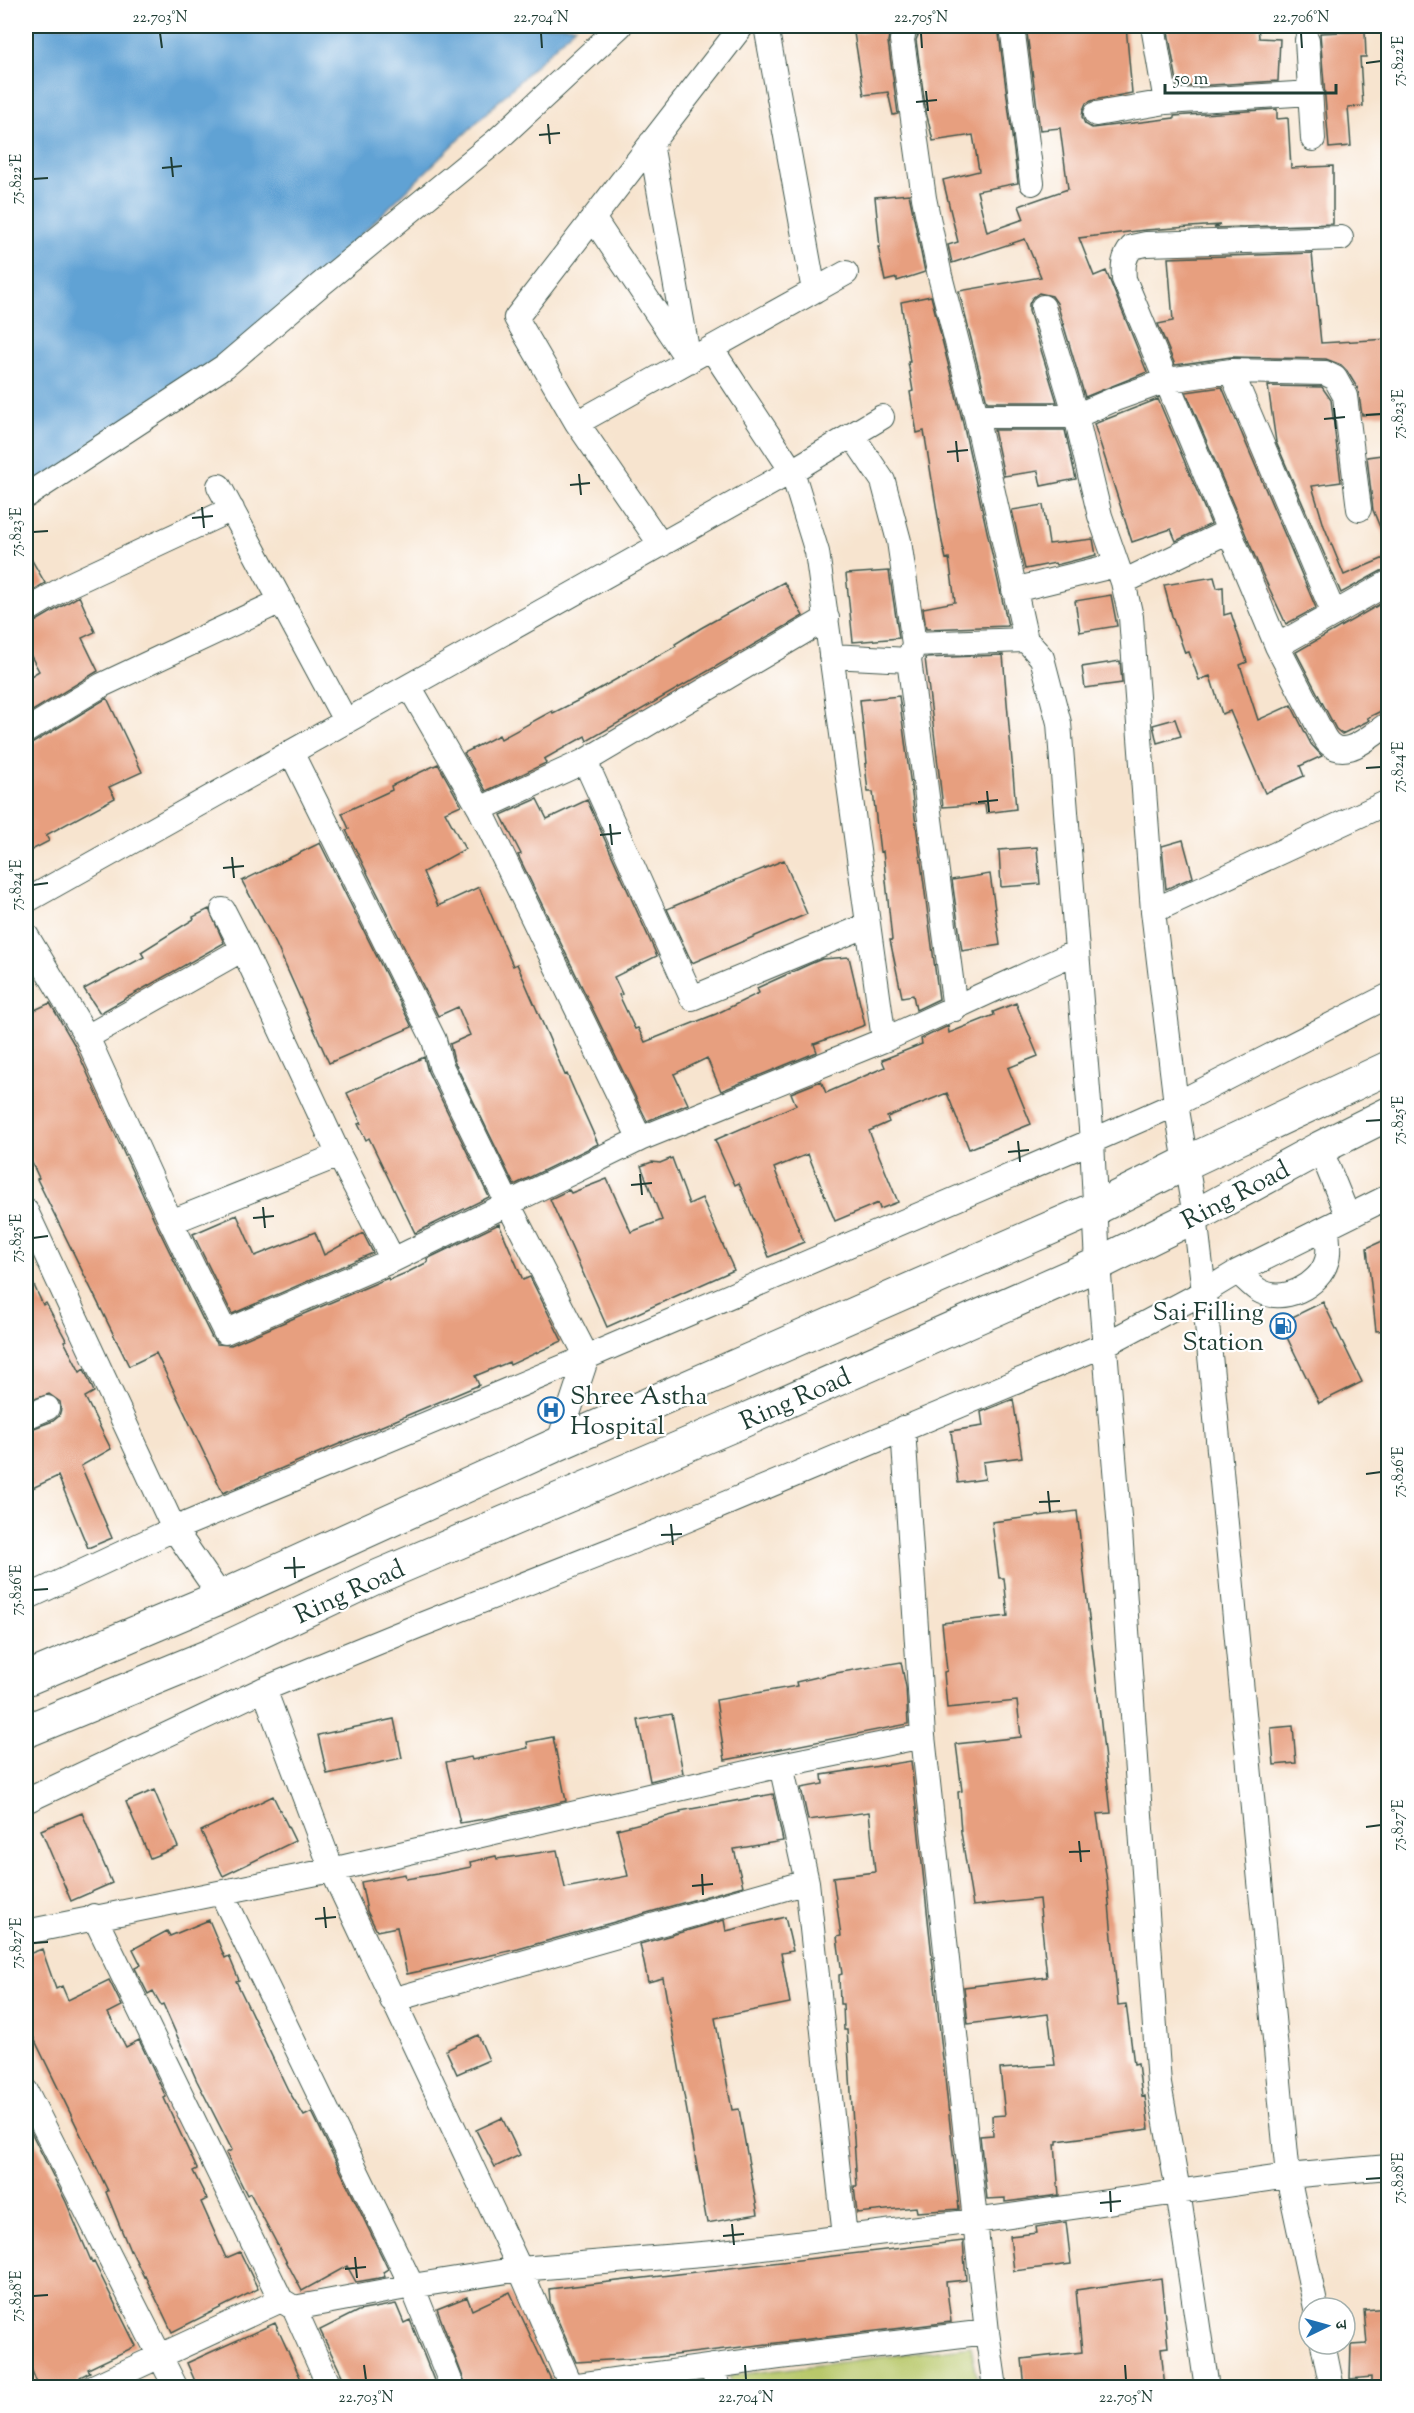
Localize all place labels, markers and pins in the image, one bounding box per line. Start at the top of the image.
place label: Sai Filling Station [1153,1295,1264,1362]
fuel station icon: Sai Filling Station [1268,1311,1298,1341]
place label: Shree Astha Hospital [570,1379,708,1446]
hospital icon: Shree Astha Hospital [536,1395,566,1425]

